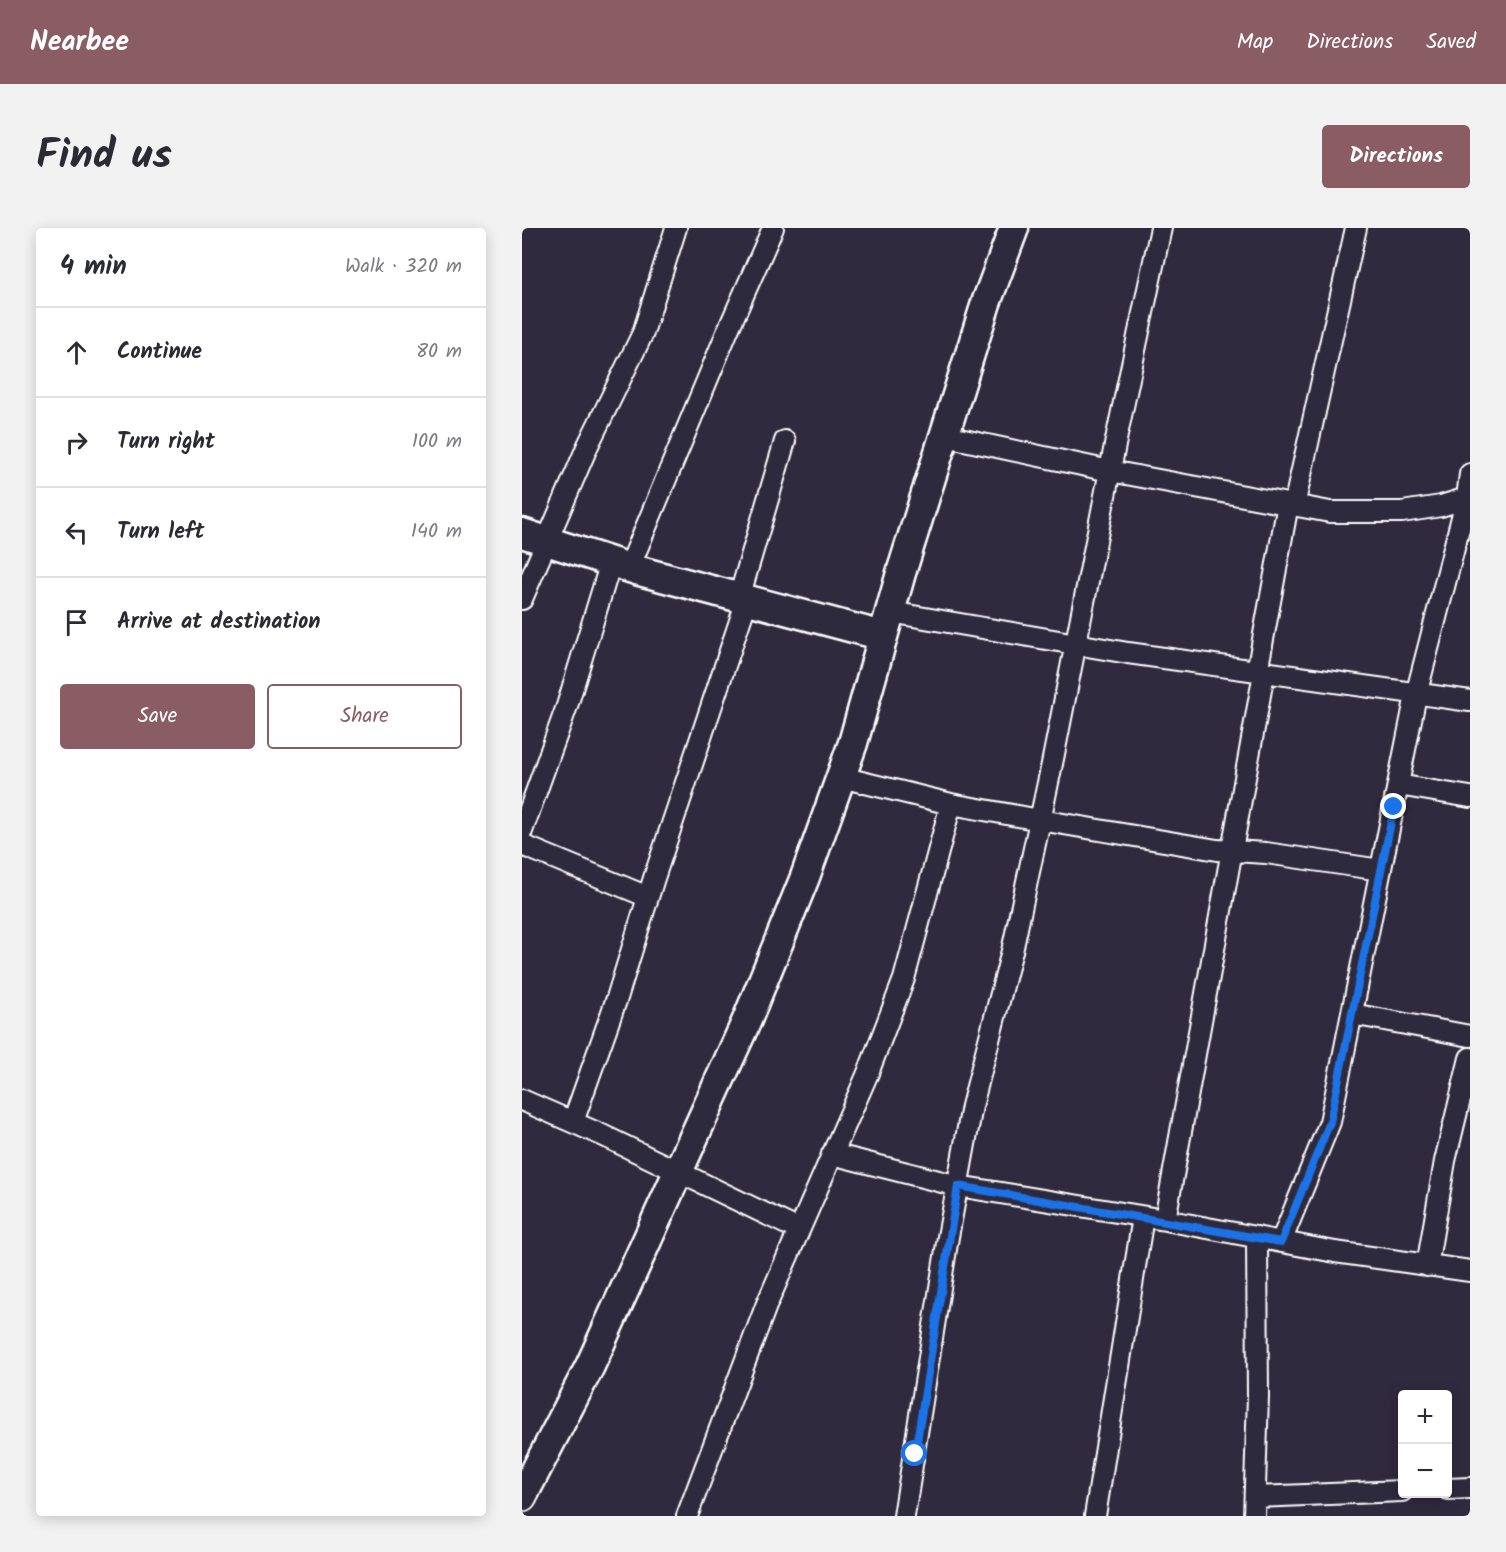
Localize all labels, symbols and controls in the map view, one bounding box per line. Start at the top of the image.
text: Nearbee [30,20,129,65]
text: Map [1237,26,1273,59]
text: Directions [1306,26,1393,59]
text: Saved [1426,26,1476,59]
text: Find us [36,123,172,190]
button: Directions [1322,125,1470,188]
text: 4 min [60,246,127,288]
text: Walk · 320 m [345,251,462,283]
text: Continue [117,335,202,370]
icon: ahead [60,336,93,369]
text: 80 m [416,336,462,368]
text: Turn right [117,425,215,460]
icon: right [60,426,93,459]
text: 100 m [412,426,462,458]
text: Turn left [117,515,204,550]
icon: left [60,516,93,549]
text: 140 m [411,516,462,548]
text: Arrive at destination [117,605,320,640]
icon: arrive [60,606,93,639]
button: Save [60,684,255,749]
button: Share [267,684,462,749]
route end [1380,793,1406,819]
map controls [1398,1390,1452,1498]
button: + [1398,1390,1452,1444]
route start [901,1440,927,1466]
button: − [1398,1444,1452,1498]

